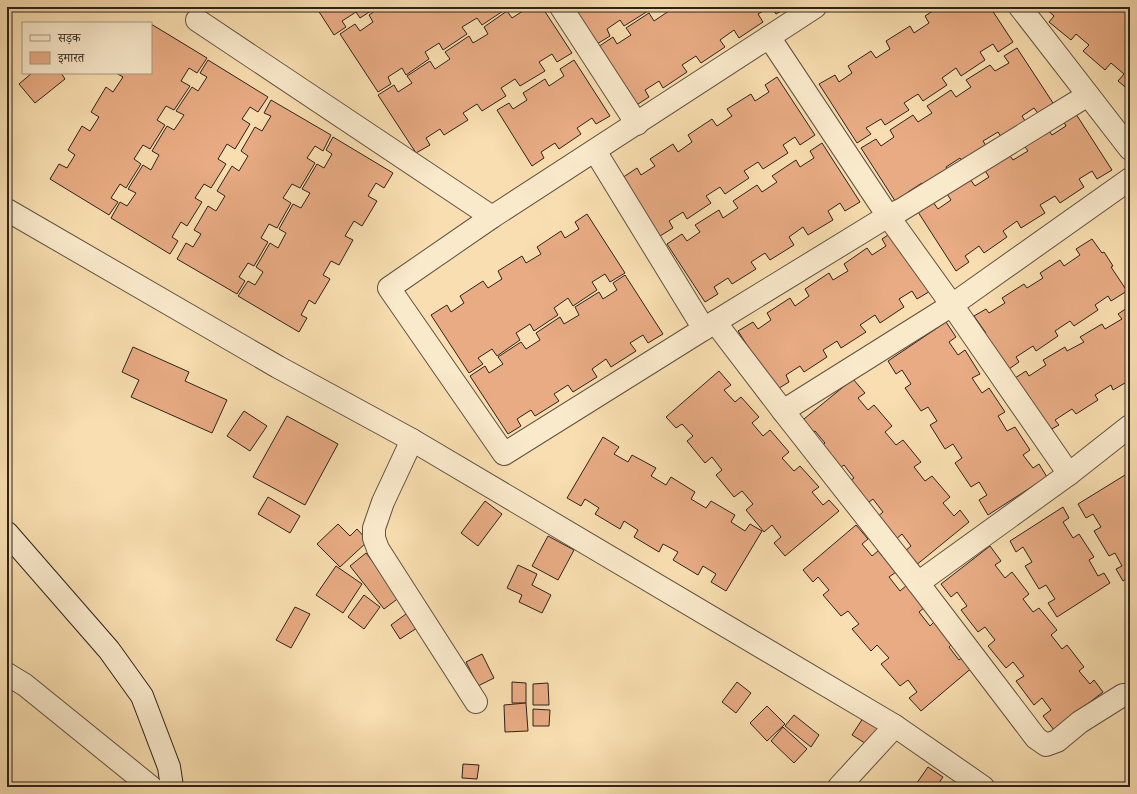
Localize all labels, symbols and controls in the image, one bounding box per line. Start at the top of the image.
legend [22,22,152,74]
text: सड़क [57,30,82,45]
text: इमारत [57,50,85,65]

